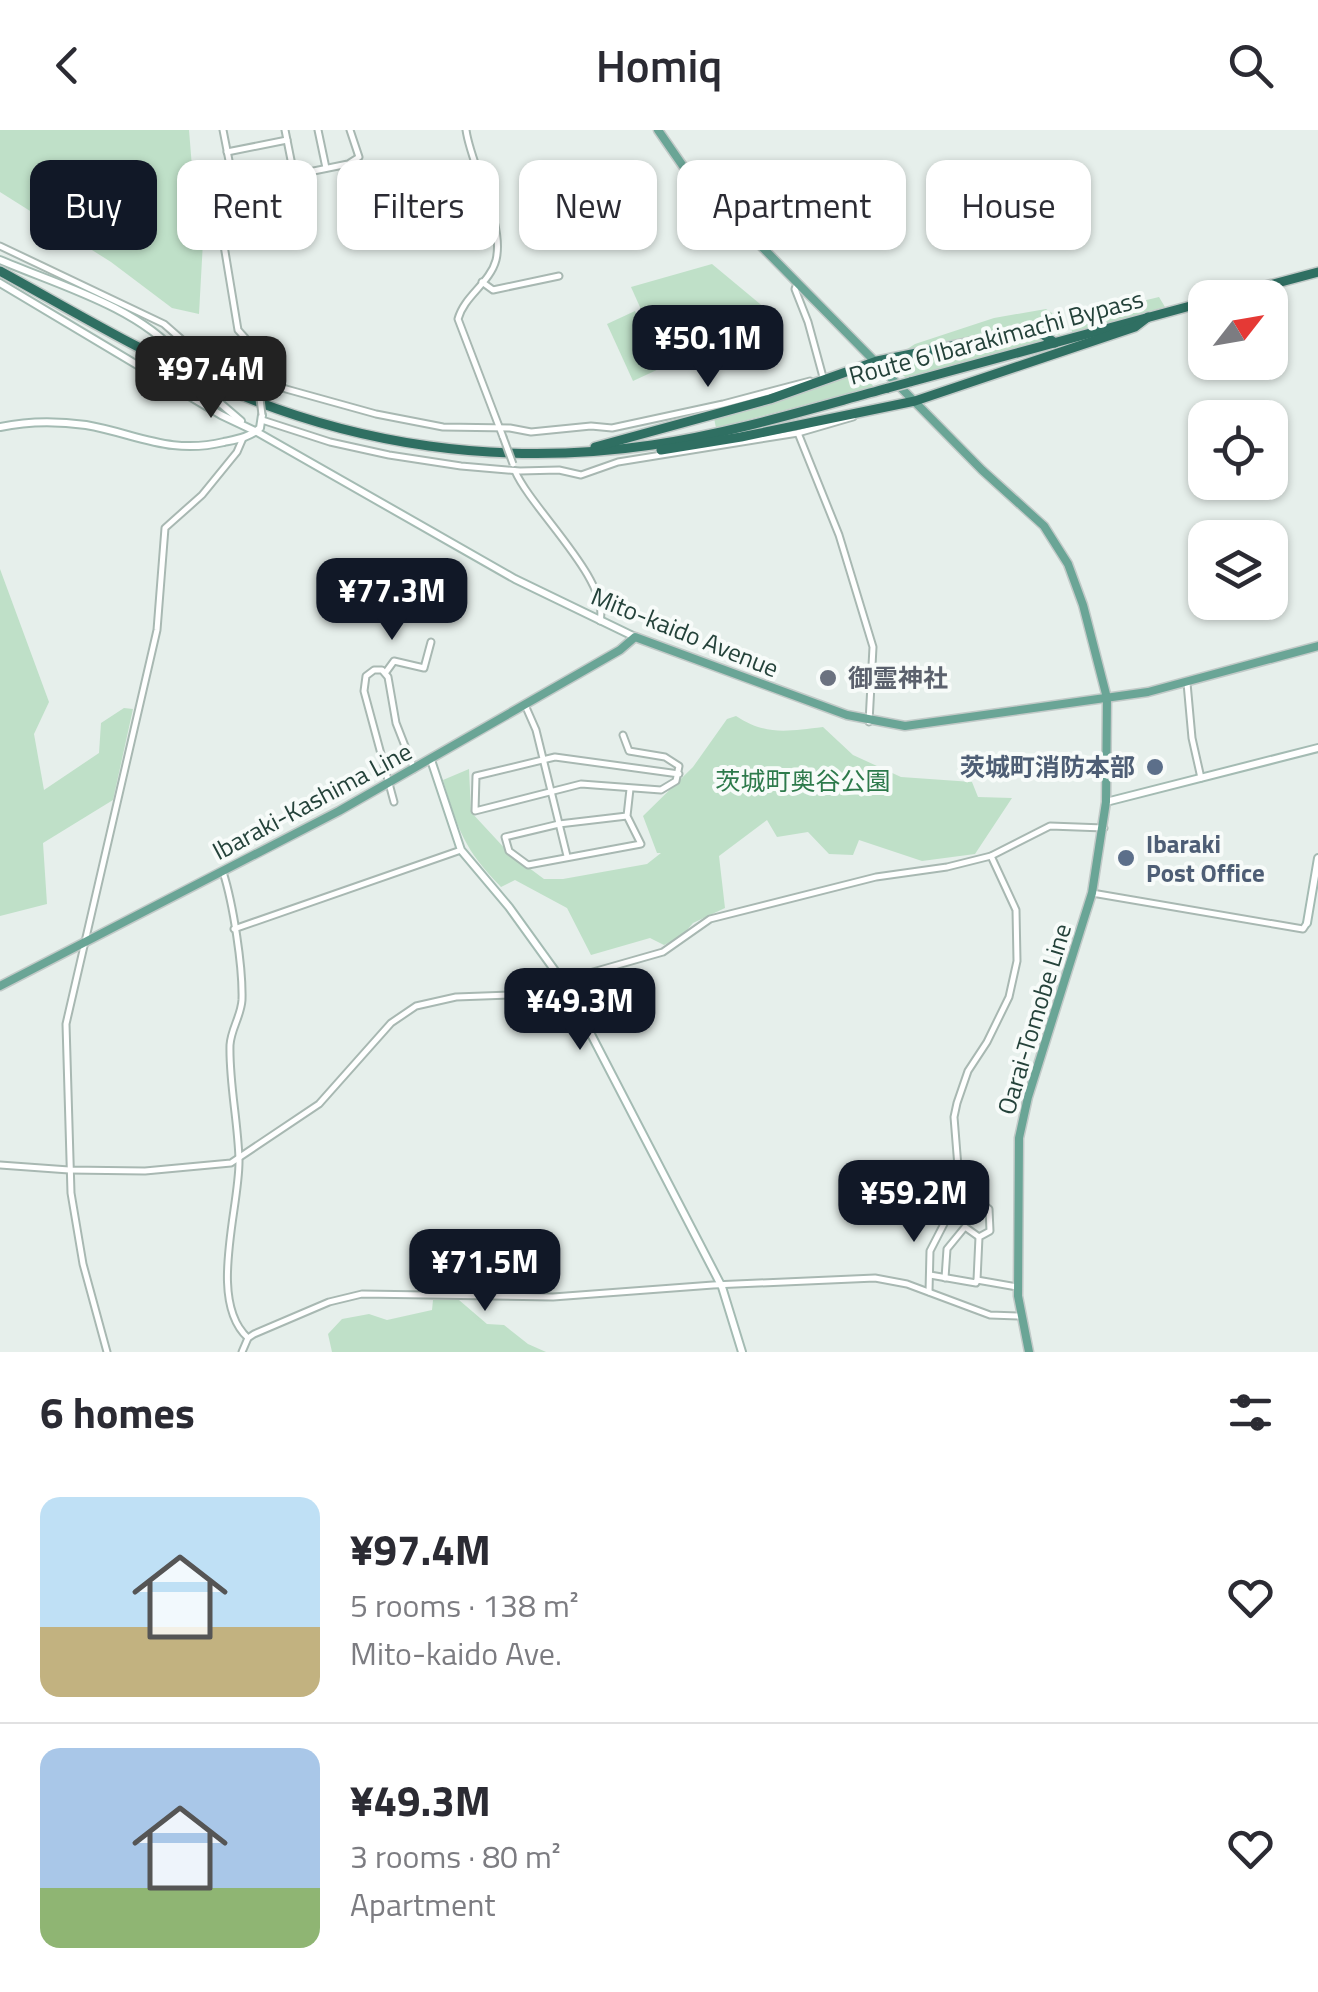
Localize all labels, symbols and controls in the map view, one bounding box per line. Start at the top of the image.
text: Homiq [596,31,722,99]
icon: back [40,38,95,93]
icon: search [1223,38,1278,93]
chip: Buy [30,160,157,250]
chip: Rent [177,160,317,250]
chip: Filters [337,160,499,250]
chip: New [519,160,657,250]
chip: Apartment [677,160,906,250]
chip: House [926,160,1091,250]
street label: Route 6 Ibarakimachi Bypass [844,279,1148,395]
north arrow [1188,280,1288,380]
map controls [1188,280,1288,620]
pin: ¥50.1M [627,305,789,390]
text: ¥50.1M [654,313,762,361]
pin: ¥97.4M [130,336,292,421]
text: ¥97.4M [157,344,265,392]
button: locate [1188,400,1288,500]
button: layers [1188,520,1288,620]
pin: ¥77.3M [311,558,473,643]
text: ¥77.3M [338,566,446,614]
street label: Mito-kaido Avenue [585,577,785,687]
place label: 御霊神社 [848,659,948,697]
marker: 御霊神社 [817,667,839,689]
street label: Ibaraki-Kashima Line [205,732,419,870]
place label: 茨城町消防本部 [960,748,1135,786]
marker: 茨城町消防本部 [1144,756,1166,778]
park label: 茨城町奥谷公園 [715,762,891,800]
place label: Ibaraki Post Office [1146,825,1265,892]
marker: Ibaraki Post Office [1115,847,1137,869]
street label: Oarai-Tomobe Line [987,919,1081,1119]
pin: ¥49.3M [499,968,661,1053]
text: ¥49.3M [526,976,634,1024]
pin: ¥59.2M [833,1160,995,1245]
text: ¥59.2M [860,1168,968,1216]
pin: ¥71.5M [404,1229,566,1314]
text: ¥71.5M [431,1237,539,1285]
text: 6 homes [40,1380,195,1444]
icon: filters [1223,1385,1278,1440]
text: ¥97.4M [350,1517,491,1581]
icon: home [120,1537,240,1657]
icon: heart [1223,1570,1278,1625]
text: 5 rooms · 138 m² [350,1581,579,1629]
text: Mito-kaido Ave. [350,1629,562,1677]
text: ¥49.3M [350,1768,491,1832]
icon: home [120,1788,240,1908]
icon: heart [1223,1821,1278,1876]
text: 3 rooms · 80 m² [350,1832,561,1880]
text: Apartment [350,1880,496,1928]

